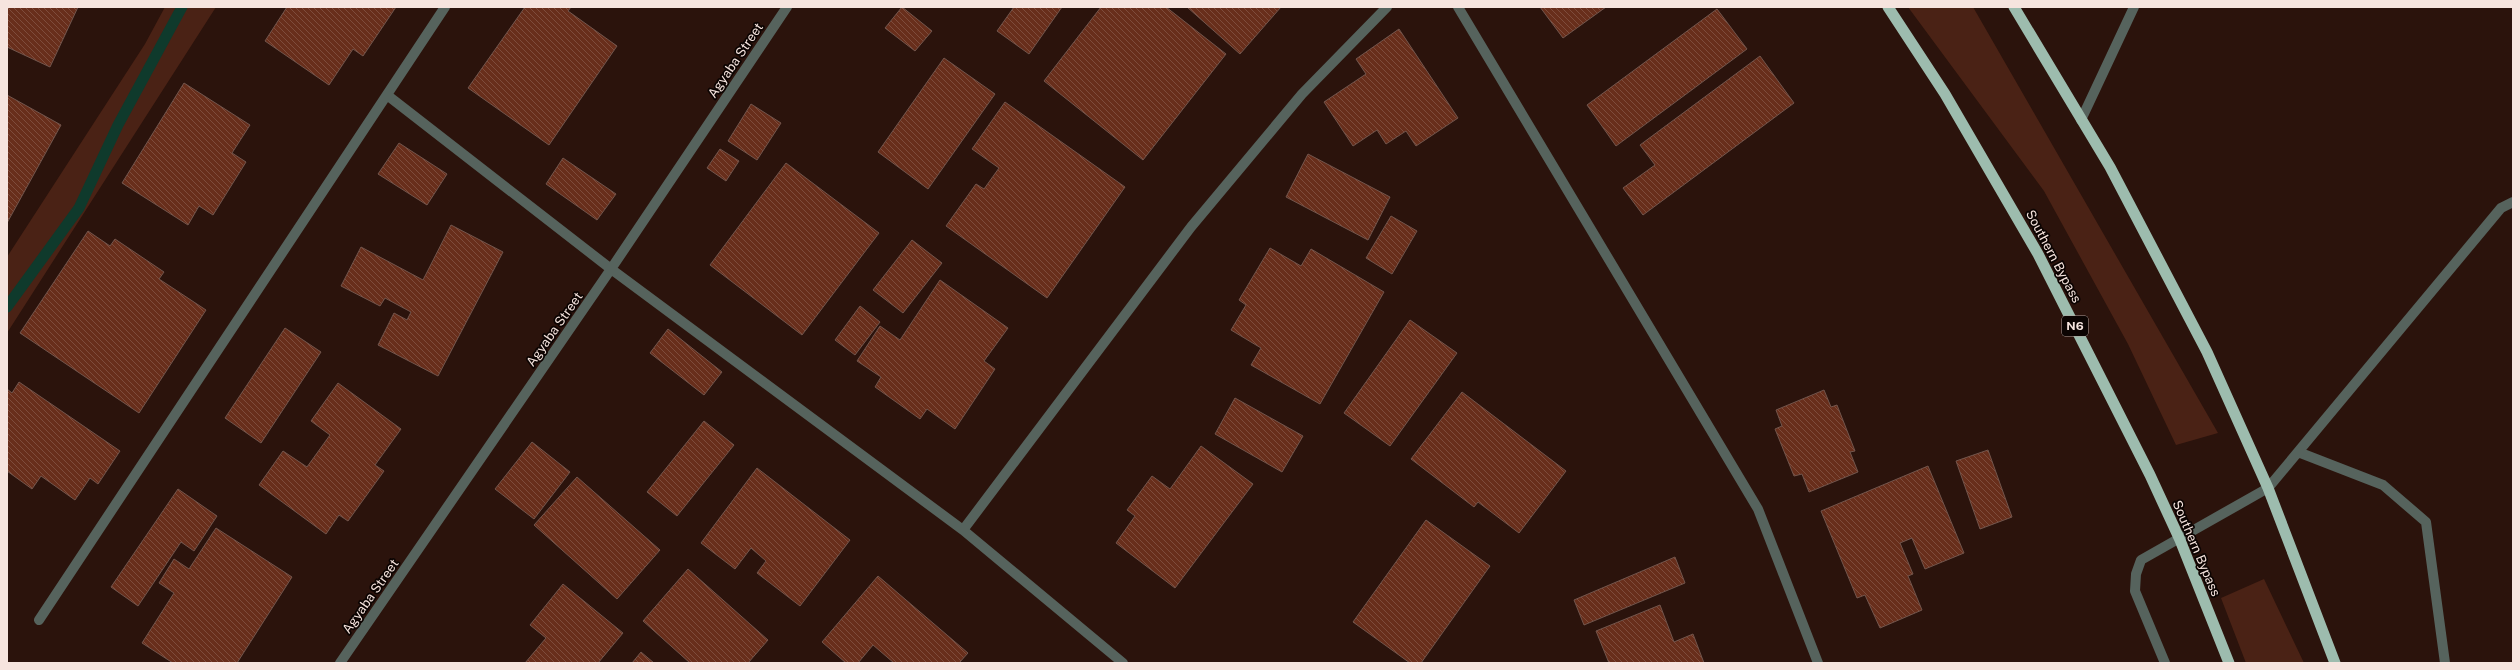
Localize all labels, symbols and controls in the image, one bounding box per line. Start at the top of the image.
street label: Agyaba Street [705,20,766,101]
street label: Southern Bypass [2023,207,2084,305]
street label: Agyaba Street [523,289,586,369]
road number: N6 [2062,316,2088,336]
street label: Southern Bypass [2170,498,2224,598]
street label: Agyaba Street [339,556,402,636]

